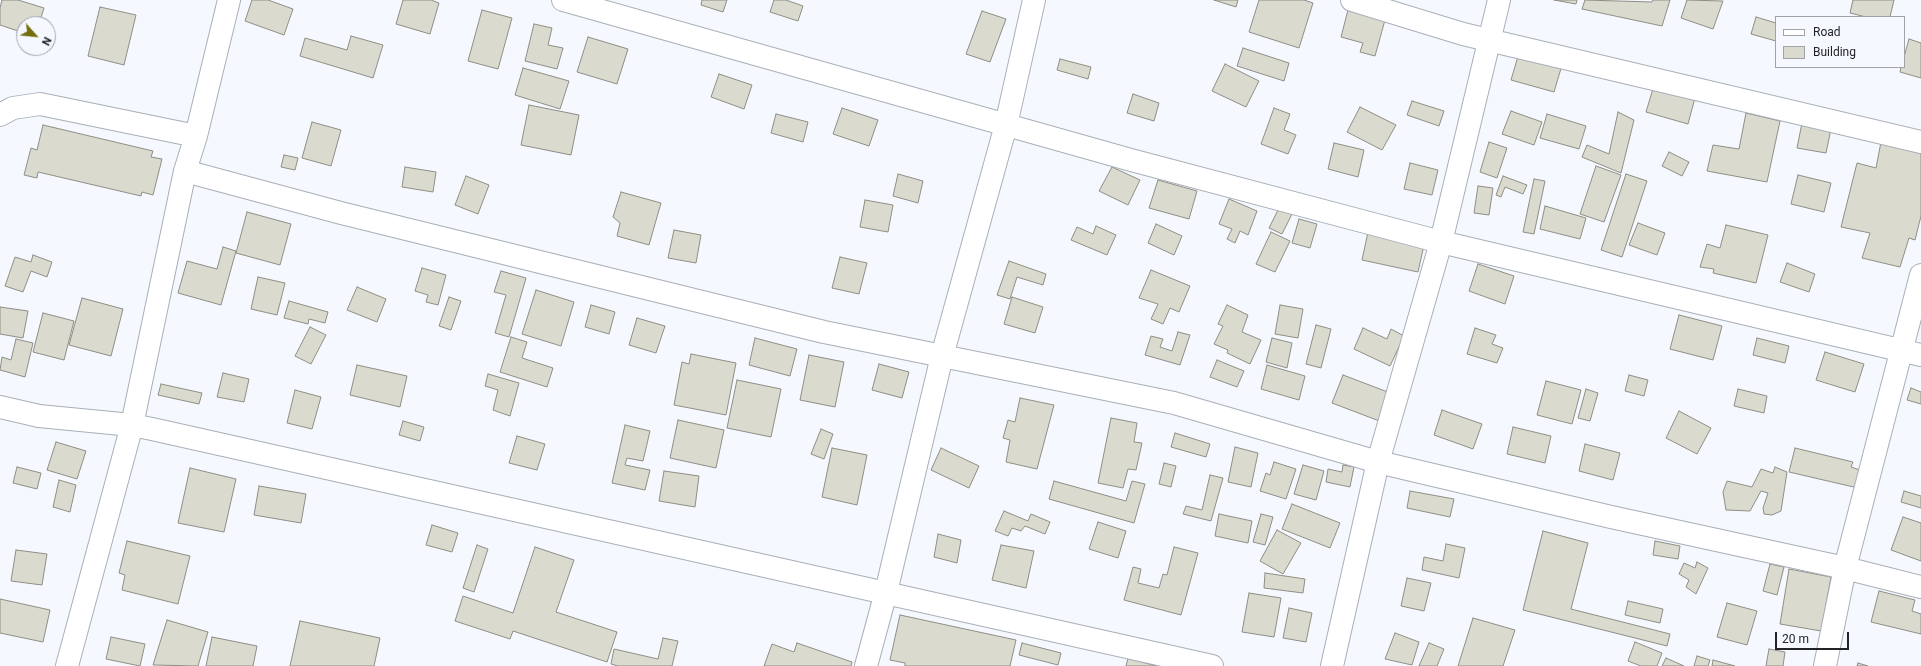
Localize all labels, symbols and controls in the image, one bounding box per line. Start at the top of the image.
north arrow [16,16,56,56]
legend [1775,16,1905,68]
text: Road [1813,25,1841,39]
text: N [39,35,54,48]
text: Building [1813,45,1856,59]
scale bar [1777,624,1851,650]
text: 20 m [1782,632,1809,646]

